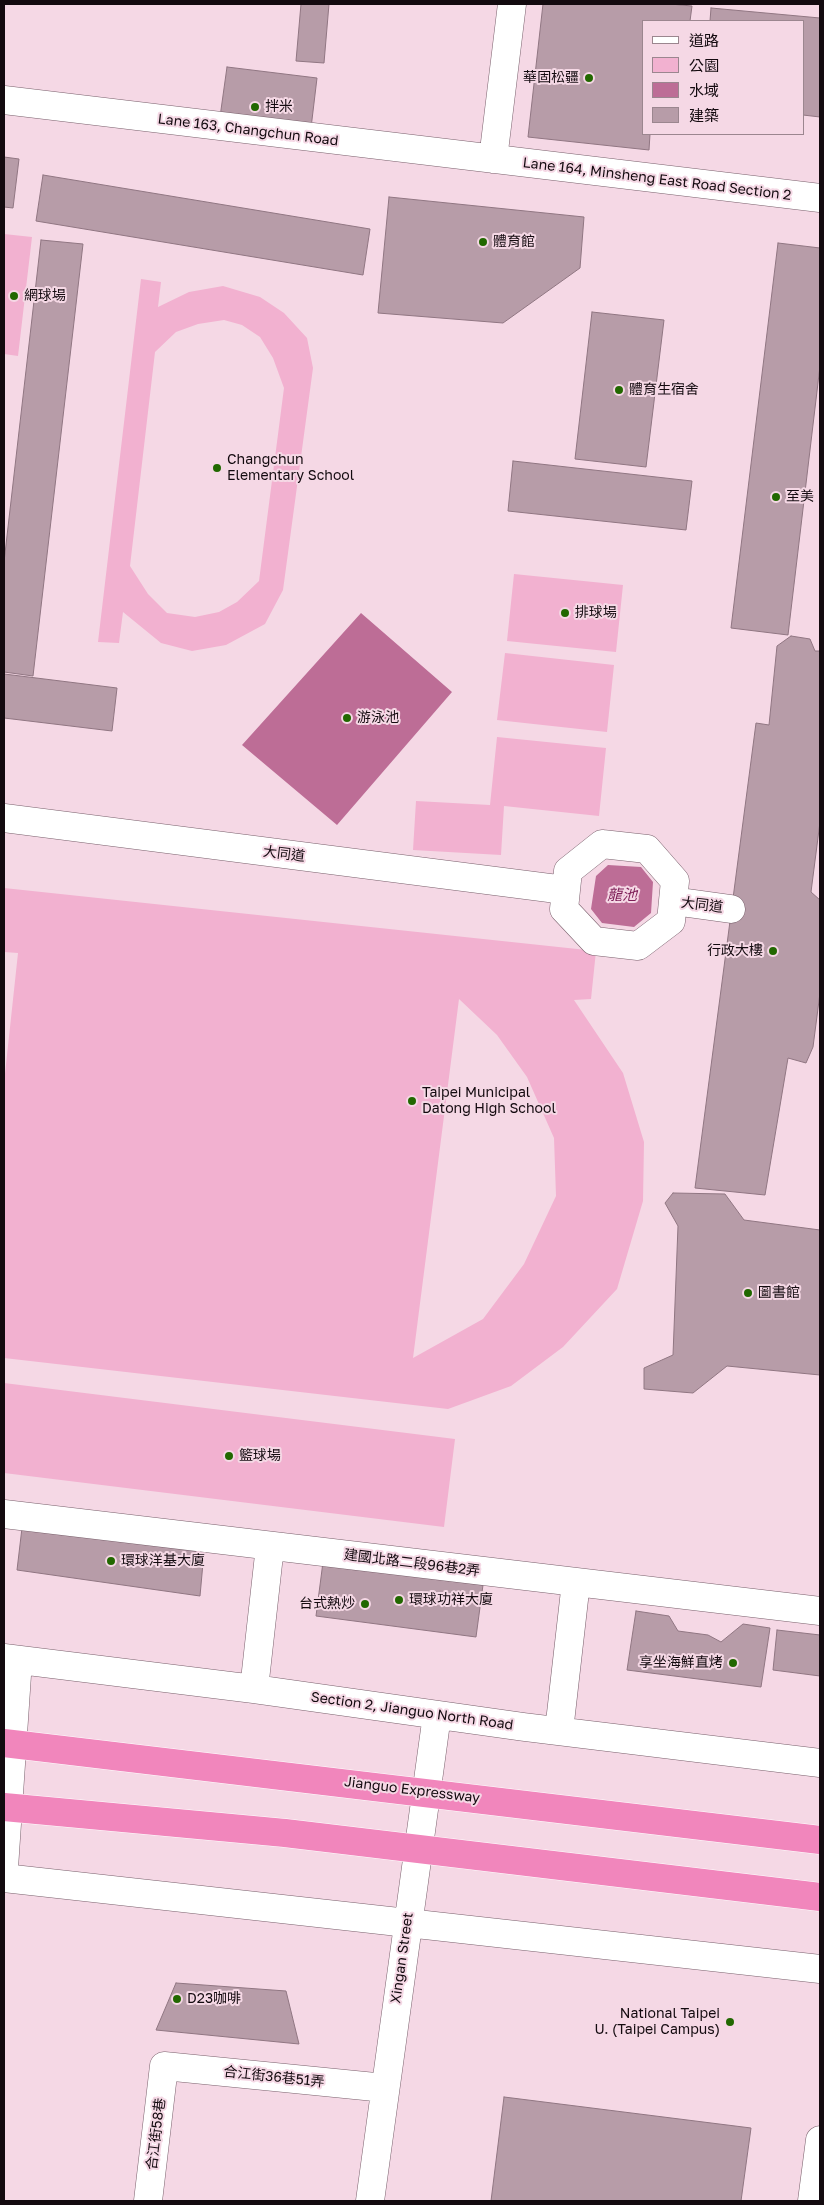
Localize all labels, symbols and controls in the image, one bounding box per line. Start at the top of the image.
legend [642,20,804,135]
text: 道路 [689,31,719,49]
text: 公園 [689,56,719,74]
place label: 華固松疆 [523,70,579,86]
marker: 華固松疆 [583,72,595,84]
text: 水域 [689,81,719,99]
place label: 拌米 [265,99,293,115]
marker: 拌米 [249,101,261,113]
text: 建築 [689,106,719,124]
street label: Lane 163, Changchun Road [157,111,339,149]
street label: Lane 164, Minsheng East Road Section 2 [522,154,792,204]
place label: 體育館 [493,234,535,250]
marker: 體育館 [477,236,489,248]
place label: 網球場 [24,288,66,304]
marker: 網球場 [8,290,20,302]
place label: 體育生宿舍 [629,382,699,398]
marker: 體育生宿舍 [613,384,625,396]
place label: Changchun Elementary School [227,452,354,484]
marker: Changchun Elementary School [211,462,223,474]
place label: 至美 [786,489,814,505]
marker: 至美 [770,491,782,503]
place label: 排球場 [575,605,617,621]
marker: 排球場 [559,607,571,619]
place label: 游泳池 [357,710,399,726]
marker: 游泳池 [341,712,353,724]
street label: 大同道 [262,843,306,865]
water label: 龍池 [607,886,637,904]
street label: 大同道 [680,894,724,916]
place label: 行政大樓 [707,943,763,959]
marker: 行政大樓 [767,945,779,957]
place label: Taipei Municipal Datong High School [422,1085,556,1118]
marker: Taipei Municipal Datong High School [406,1095,418,1107]
place label: 圖書館 [758,1285,800,1301]
marker: 圖書館 [742,1287,754,1299]
place label: 籃球場 [239,1448,281,1464]
marker: 籃球場 [223,1450,235,1462]
street label: 建國北路二段96巷2弄 [343,1546,481,1580]
place label: 環球洋基大廈 [121,1553,205,1569]
marker: 環球洋基大廈 [105,1555,117,1567]
place label: 環球功祥大廈 [409,1592,493,1608]
marker: 環球功祥大廈 [393,1594,405,1606]
place label: 台式熱炒 [299,1596,355,1612]
marker: 台式熱炒 [359,1598,371,1610]
place label: 享坐海鮮直烤 [639,1655,723,1671]
marker: 享坐海鮮直烤 [727,1657,739,1669]
street label: Section 2, Jianguo North Road [310,1688,514,1734]
street label: Jianguo Expressway [343,1773,481,1807]
street label: Xingan Street [387,1911,417,2005]
place label: D23咖啡 [187,1991,241,2007]
marker: D23咖啡 [171,1993,183,2005]
place label: National Taipei U. (Taipei Campus) [594,2006,720,2038]
marker: National Taipei U. (Taipei Campus) [724,2016,736,2028]
street label: 合江街36巷51弄 [223,2063,325,2091]
street label: 合江街58巷 [143,2097,169,2171]

